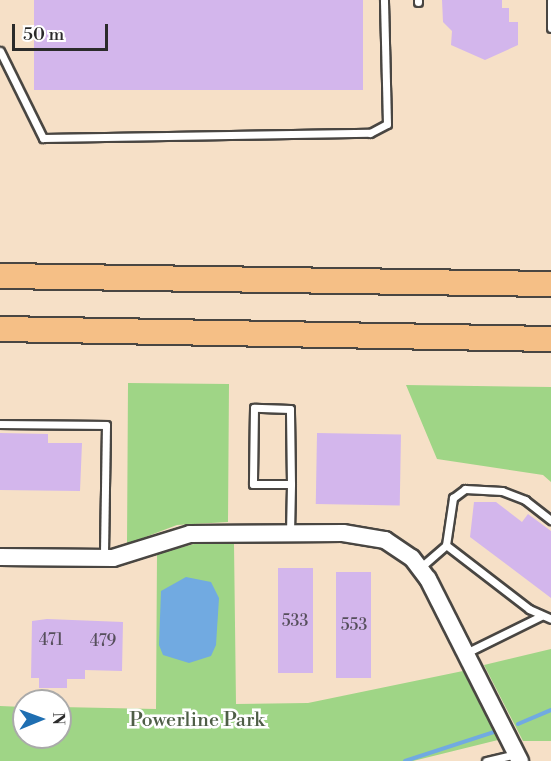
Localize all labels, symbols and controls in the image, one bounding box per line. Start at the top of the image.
scale bar [15,12,111,50]
text: 50 m [23,23,64,46]
house number: 533 [282,611,308,631]
house number: 553 [341,615,367,635]
house number: 471 [39,630,63,650]
house number: 479 [90,631,116,651]
north arrow [12,689,72,749]
park label: Powerline Park [129,708,265,732]
text: N [48,712,68,725]

